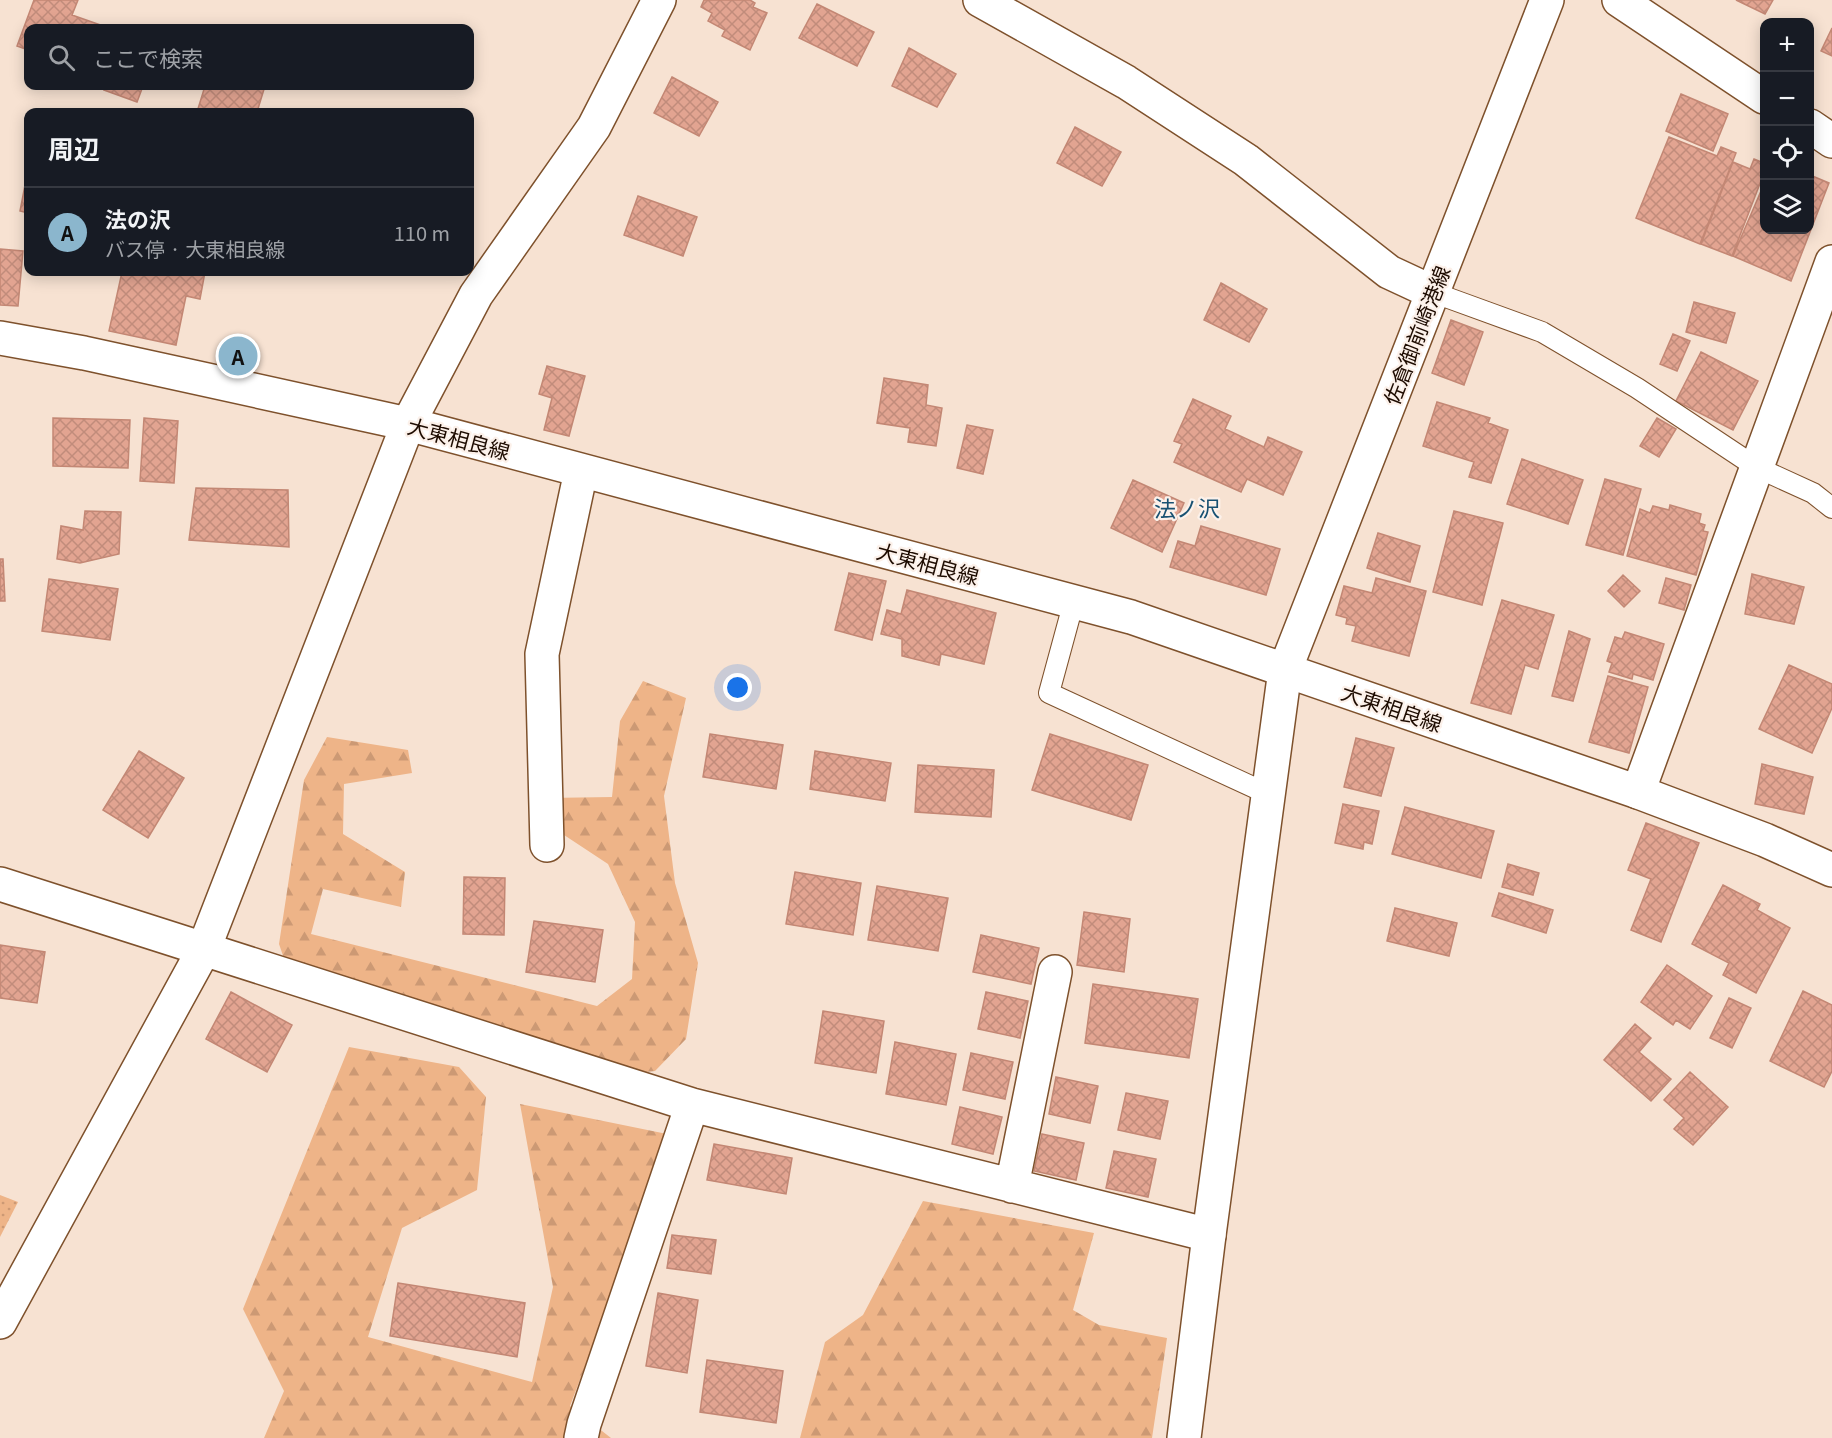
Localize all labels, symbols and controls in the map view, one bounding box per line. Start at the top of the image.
map controls [1760,18,1814,234]
button: + [1760,18,1814,72]
search box [24,24,474,90]
icon: search [45,41,78,74]
text: ここで検索 [93,41,203,73]
button: − [1760,72,1814,126]
button: locate [1760,126,1814,180]
text: 周辺 [48,129,100,166]
button: layers [1760,180,1814,234]
text: 法の沢 [105,202,171,234]
text: A [61,218,74,247]
text: 110 m [394,218,450,247]
text: バス停 · 大東相良線 [105,234,285,263]
street label: 佐倉御前崎港線 [1376,261,1456,409]
pin: A [218,334,258,378]
street label: 大東相良線 [404,410,514,466]
district label: 法ノ沢 [1154,491,1220,523]
street label: 大東相良線 [873,535,983,591]
your location [723,673,752,702]
street label: 大東相良線 [1337,676,1447,738]

